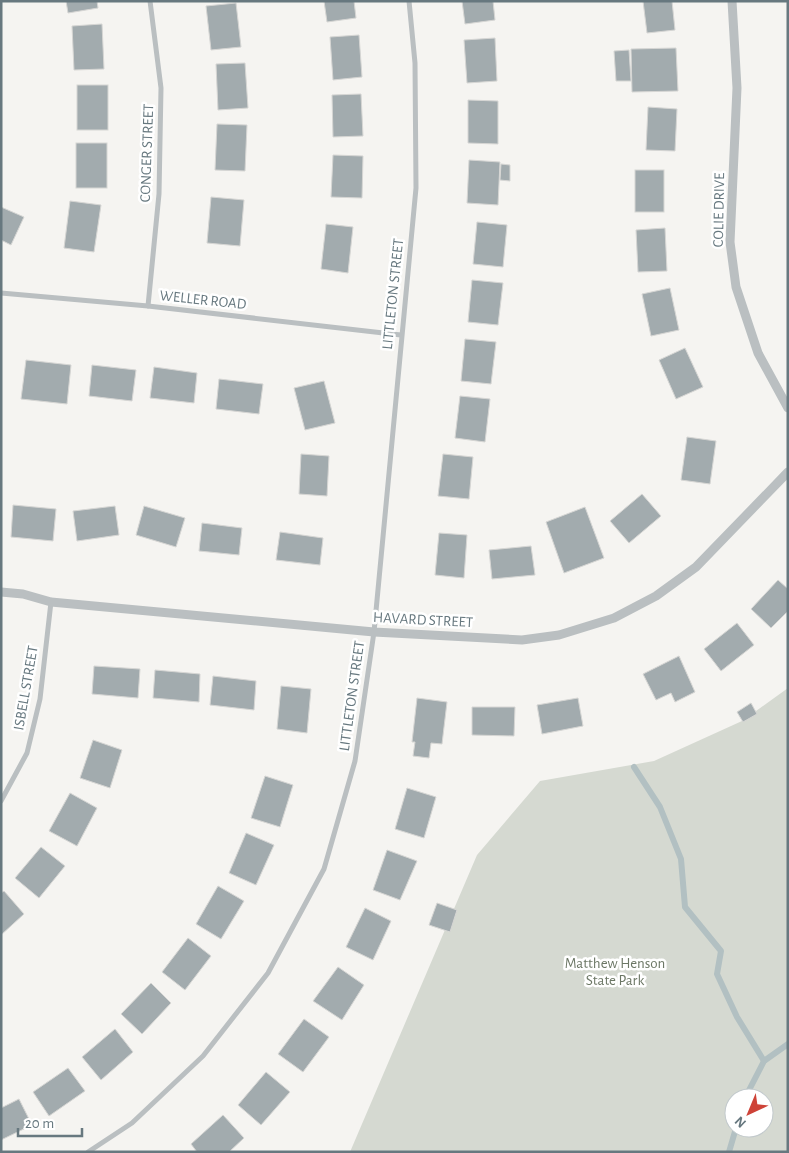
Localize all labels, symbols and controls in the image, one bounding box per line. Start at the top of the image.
street label: CONGER STREET [138,103,156,203]
street label: COLIE DRIVE [711,172,727,248]
street label: LITTLETON STREET [380,237,406,350]
street label: WELLER ROAD [159,288,247,312]
street label: HAVARD STREET [373,610,474,630]
street label: LITTLETON STREET [337,639,367,752]
street label: ISBELL STREET [11,644,41,731]
park label: Matthew Henson State Park [565,956,665,988]
north arrow [724,1088,774,1138]
scale bar [18,1106,81,1138]
text: N [732,1113,749,1130]
text: 20 m [25,1116,54,1131]

